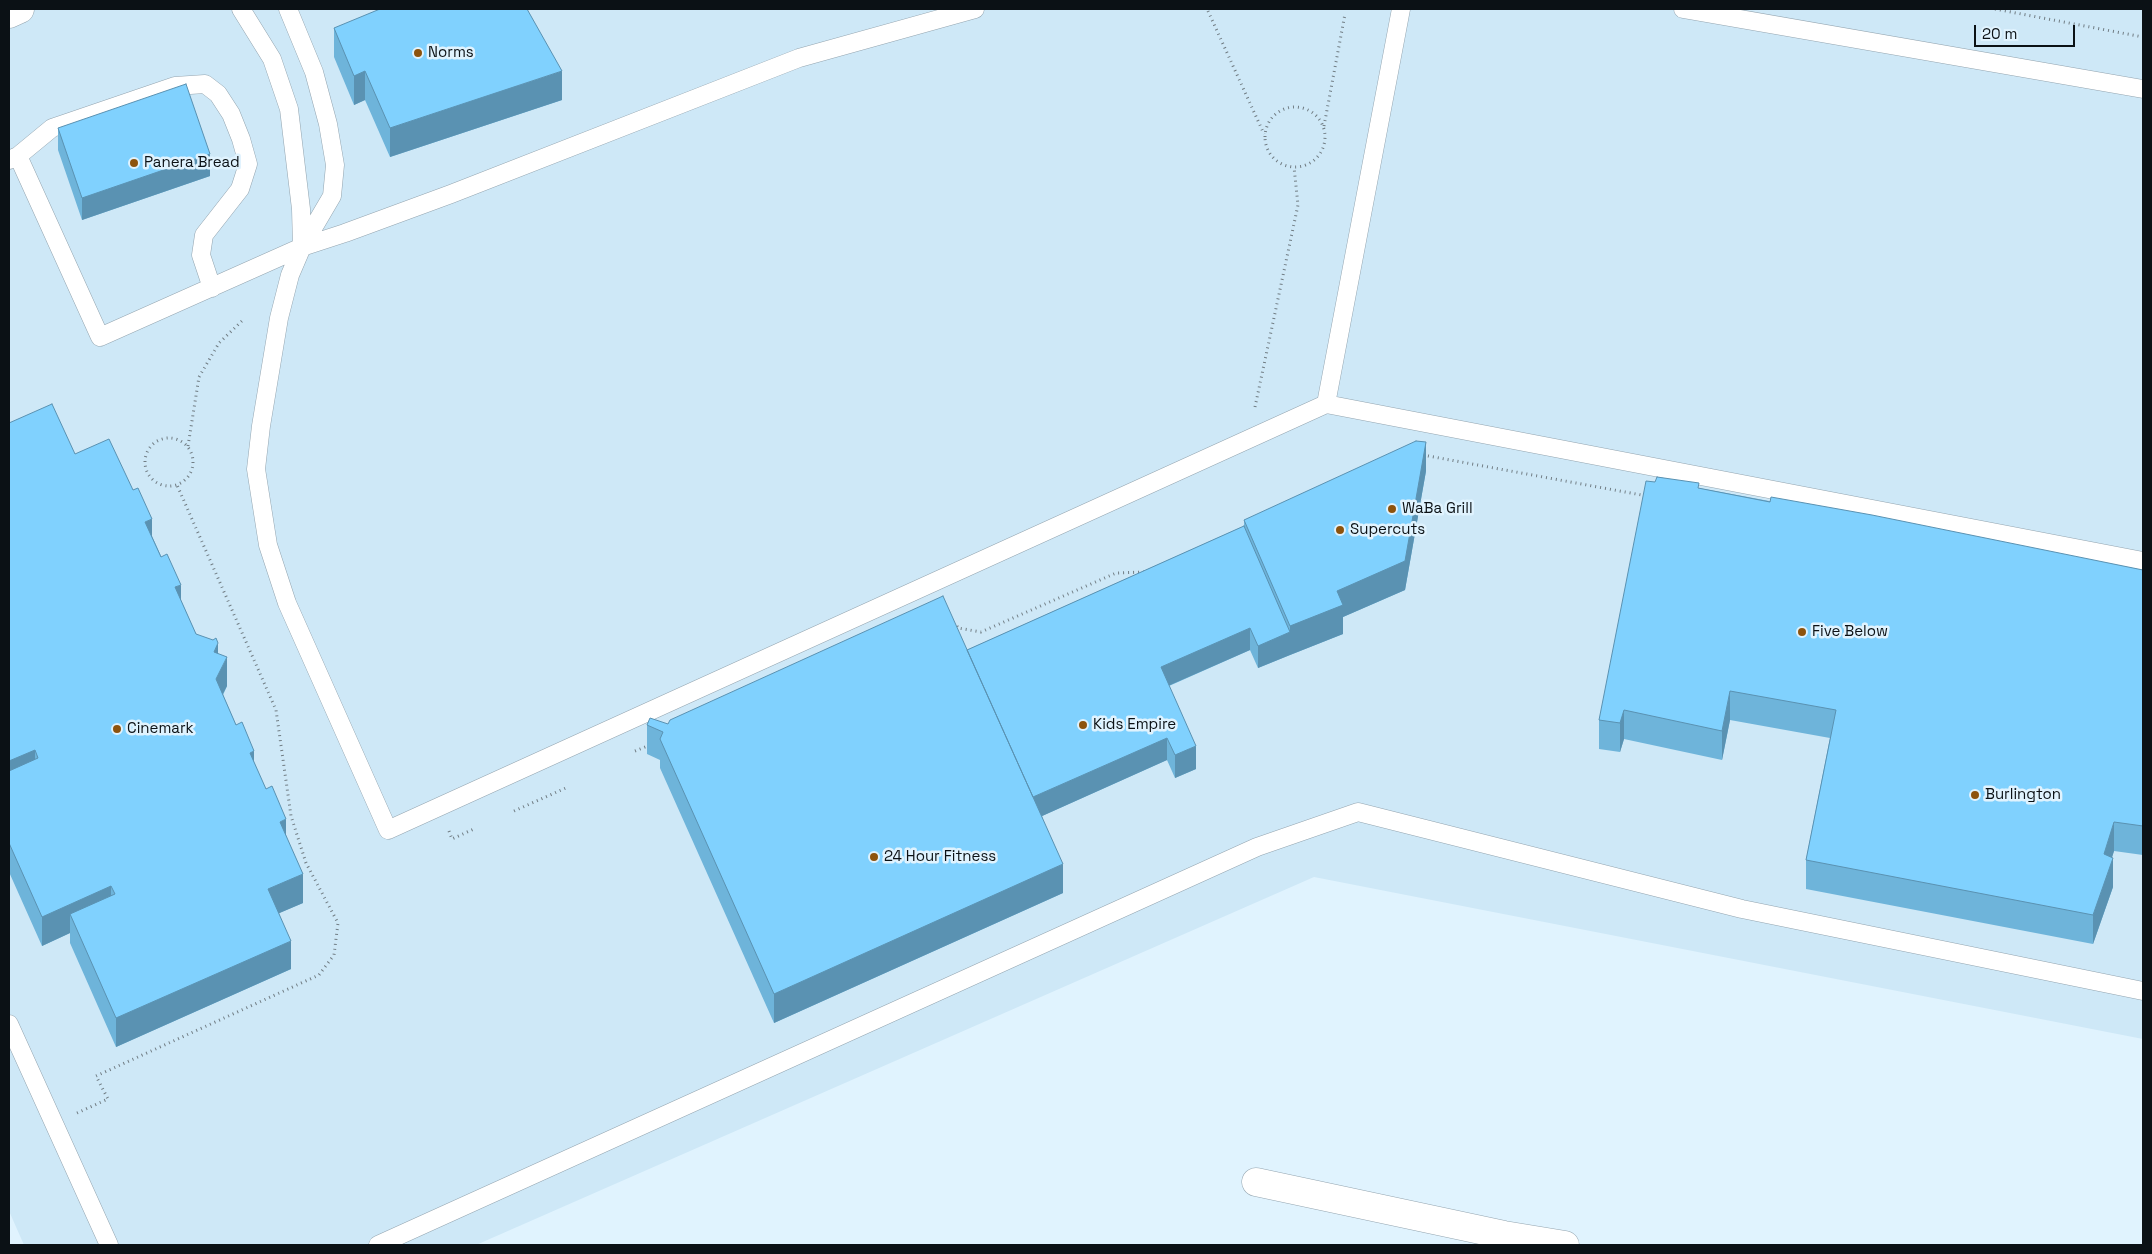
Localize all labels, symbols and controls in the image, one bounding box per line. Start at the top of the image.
scale bar [1977,15,2078,47]
text: 20 m [1982,24,2017,43]
place label: Norms [428,44,474,62]
marker: Norms [412,47,424,59]
place label: Panera Bread [144,154,240,172]
marker: Panera Bread [128,157,140,169]
place label: WaBa Grill [1402,500,1473,518]
marker: WaBa Grill [1386,503,1398,515]
place label: Supercuts [1350,521,1425,539]
marker: Supercuts [1334,524,1346,536]
place label: Five Below [1812,623,1888,641]
marker: Five Below [1796,626,1808,638]
place label: Kids Empire [1093,716,1176,734]
marker: Kids Empire [1077,719,1089,731]
place label: Cinemark [127,720,194,738]
marker: Cinemark [111,723,123,735]
place label: Burlington [1985,786,2061,804]
marker: Burlington [1969,789,1981,801]
place label: 24 Hour Fitness [884,848,996,866]
marker: 24 Hour Fitness [868,851,880,863]

